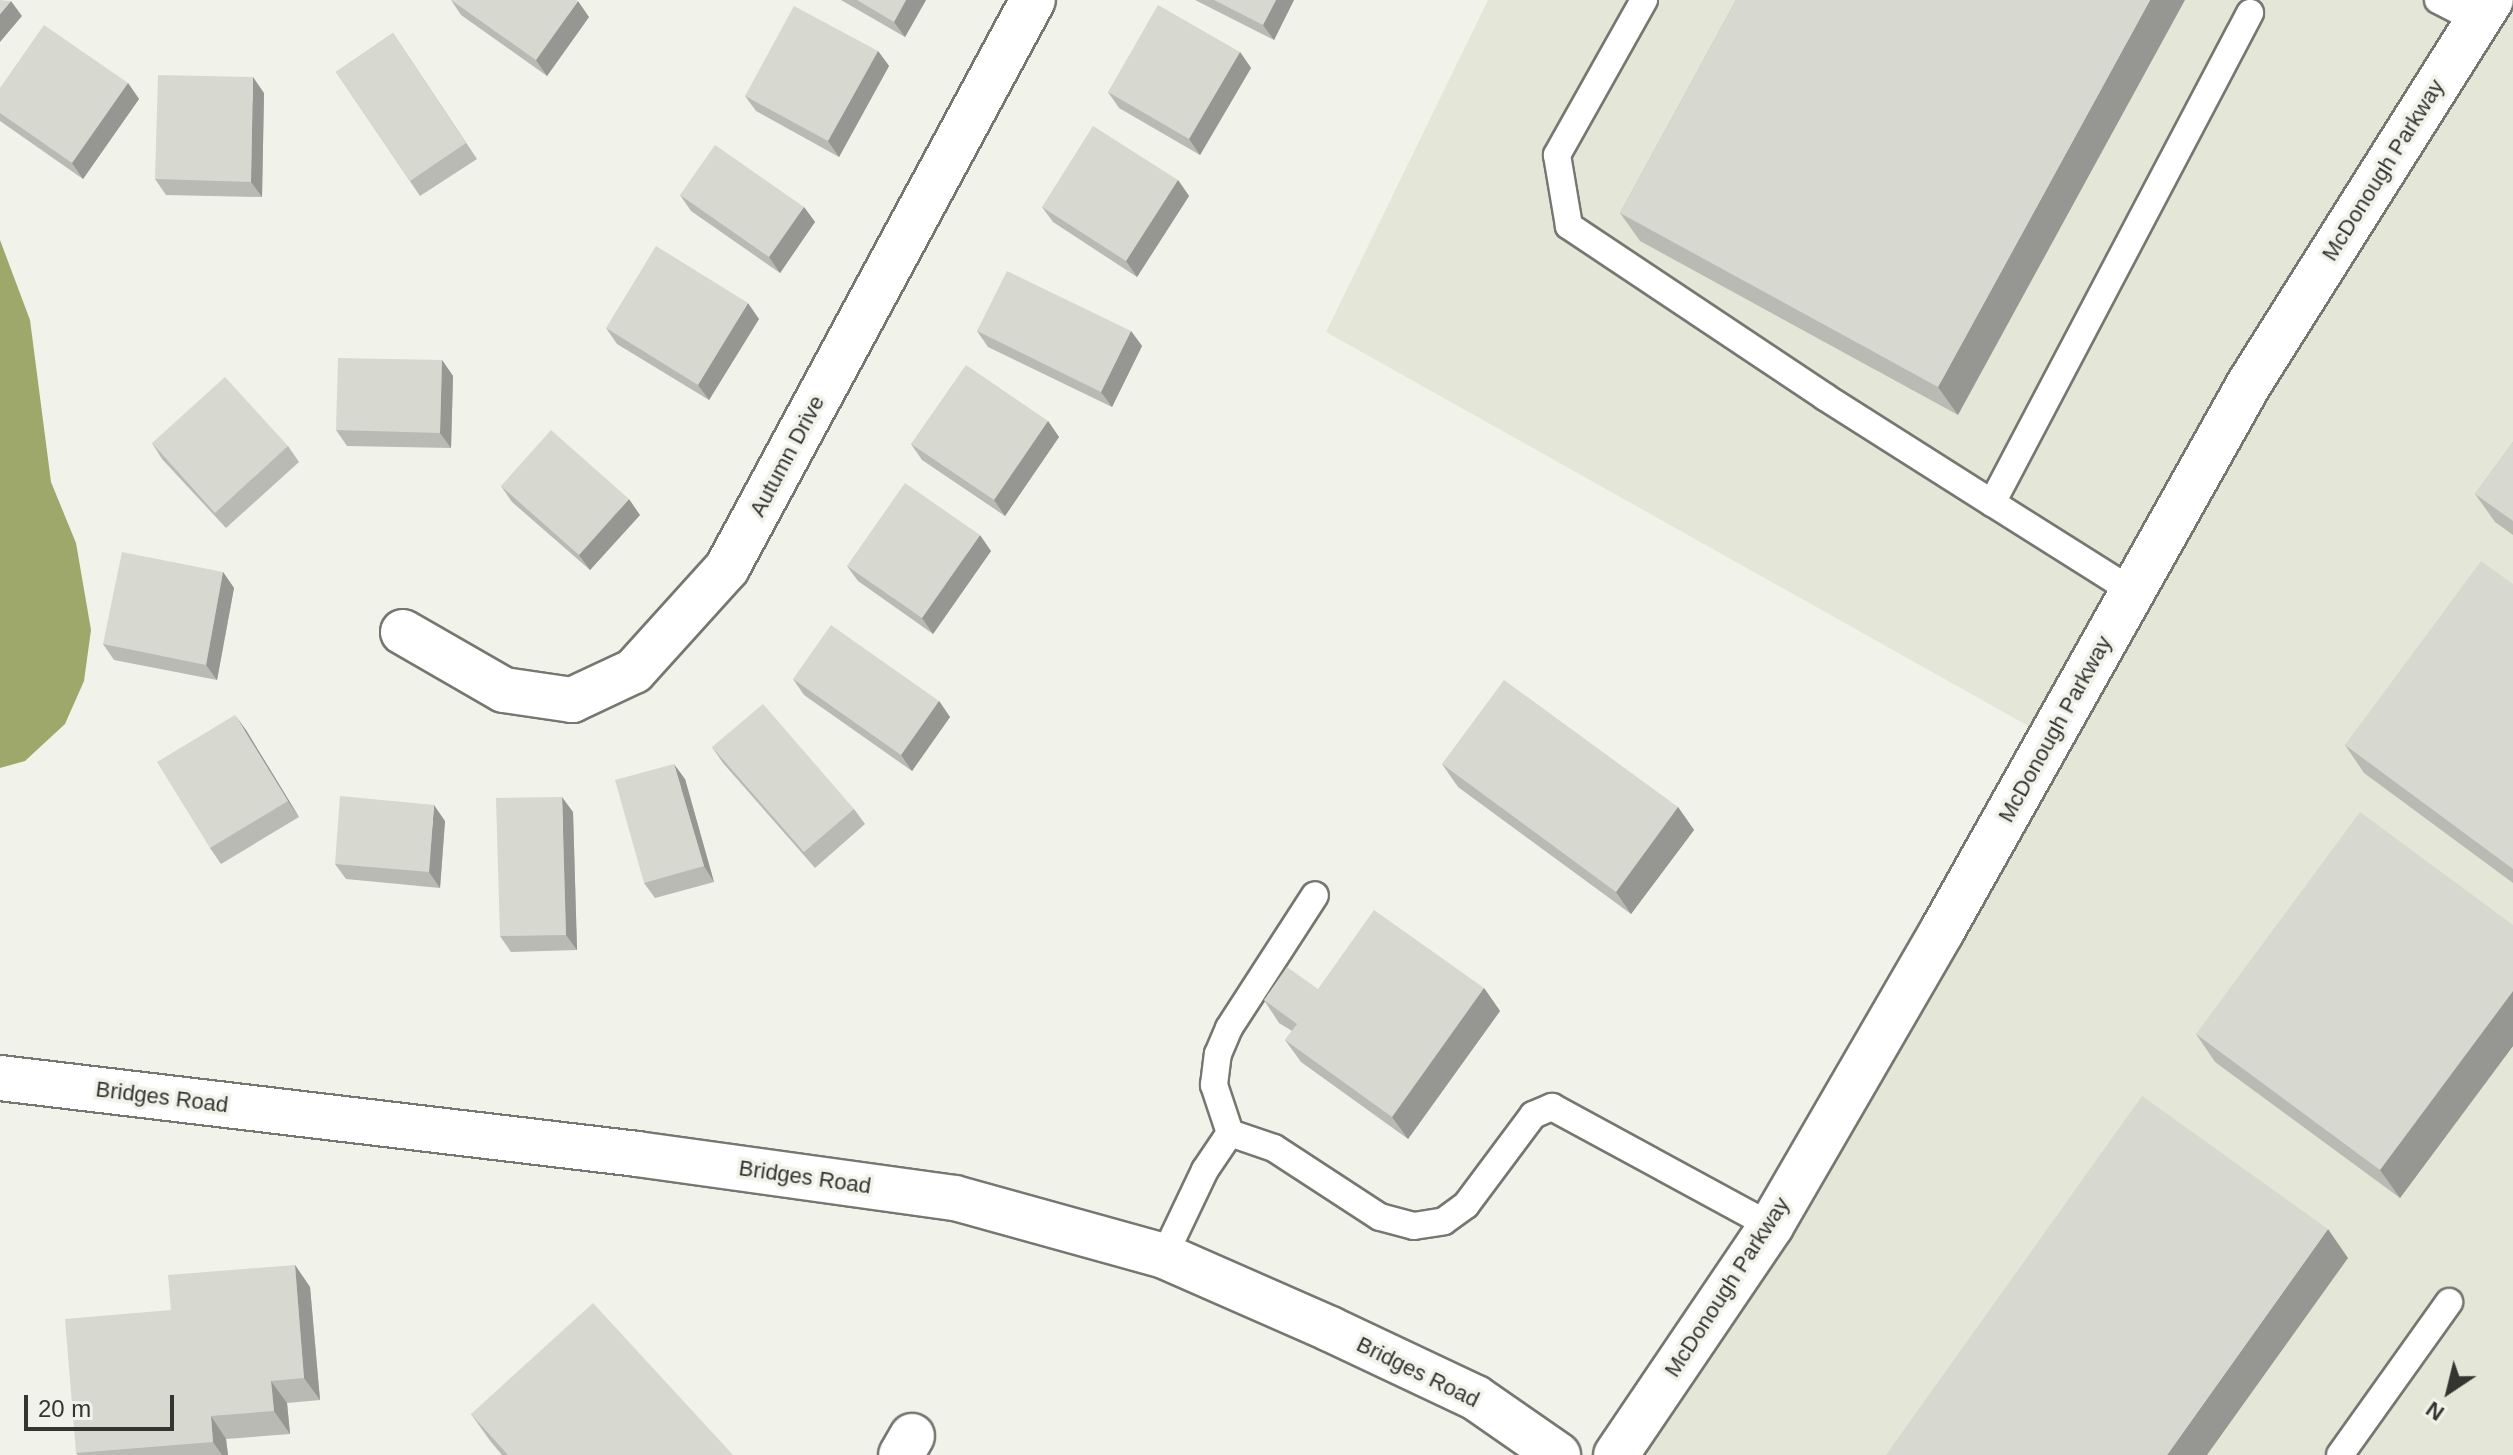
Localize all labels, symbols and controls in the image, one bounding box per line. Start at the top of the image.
street label: McDonough Parkway [2316,74,2450,266]
street label: Autumn Drive [744,391,830,521]
street label: McDonough Parkway [1993,631,2117,827]
street label: Bridges Road [94,1076,230,1118]
street label: Bridges Road [737,1155,873,1199]
street label: McDonough Parkway [1659,1192,1795,1382]
street label: Bridges Road [1352,1331,1484,1413]
north arrow [2409,1351,2489,1431]
scale bar [28,1379,178,1429]
text: 20 m [38,1395,91,1422]
text: N [2421,1396,2449,1426]

